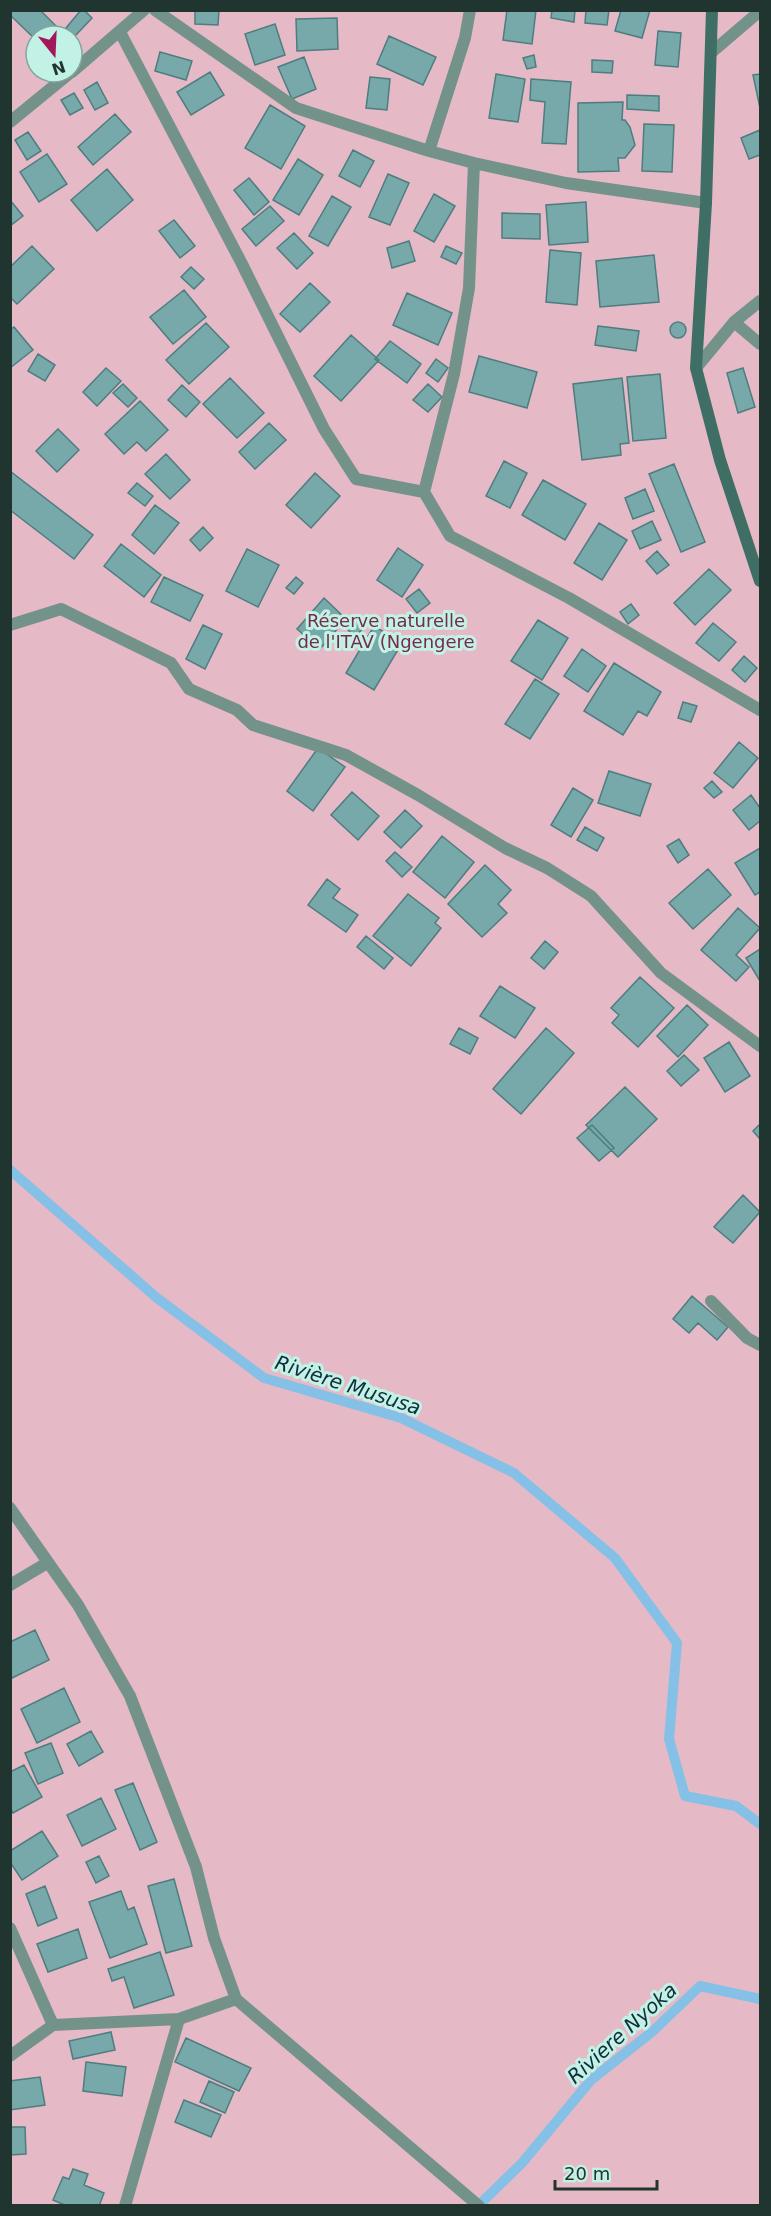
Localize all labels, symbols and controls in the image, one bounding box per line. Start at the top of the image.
north arrow [24,24,84,84]
text: N [49,57,68,79]
park label: Réserve naturelle de l'ITAV (Ngengere [297,610,475,652]
water label: Rivière Mususa [272,1350,424,1420]
water label: Riviere Nyoka [562,1978,682,2088]
scale bar [555,2153,657,2191]
text: 20 m [564,2163,610,2184]

